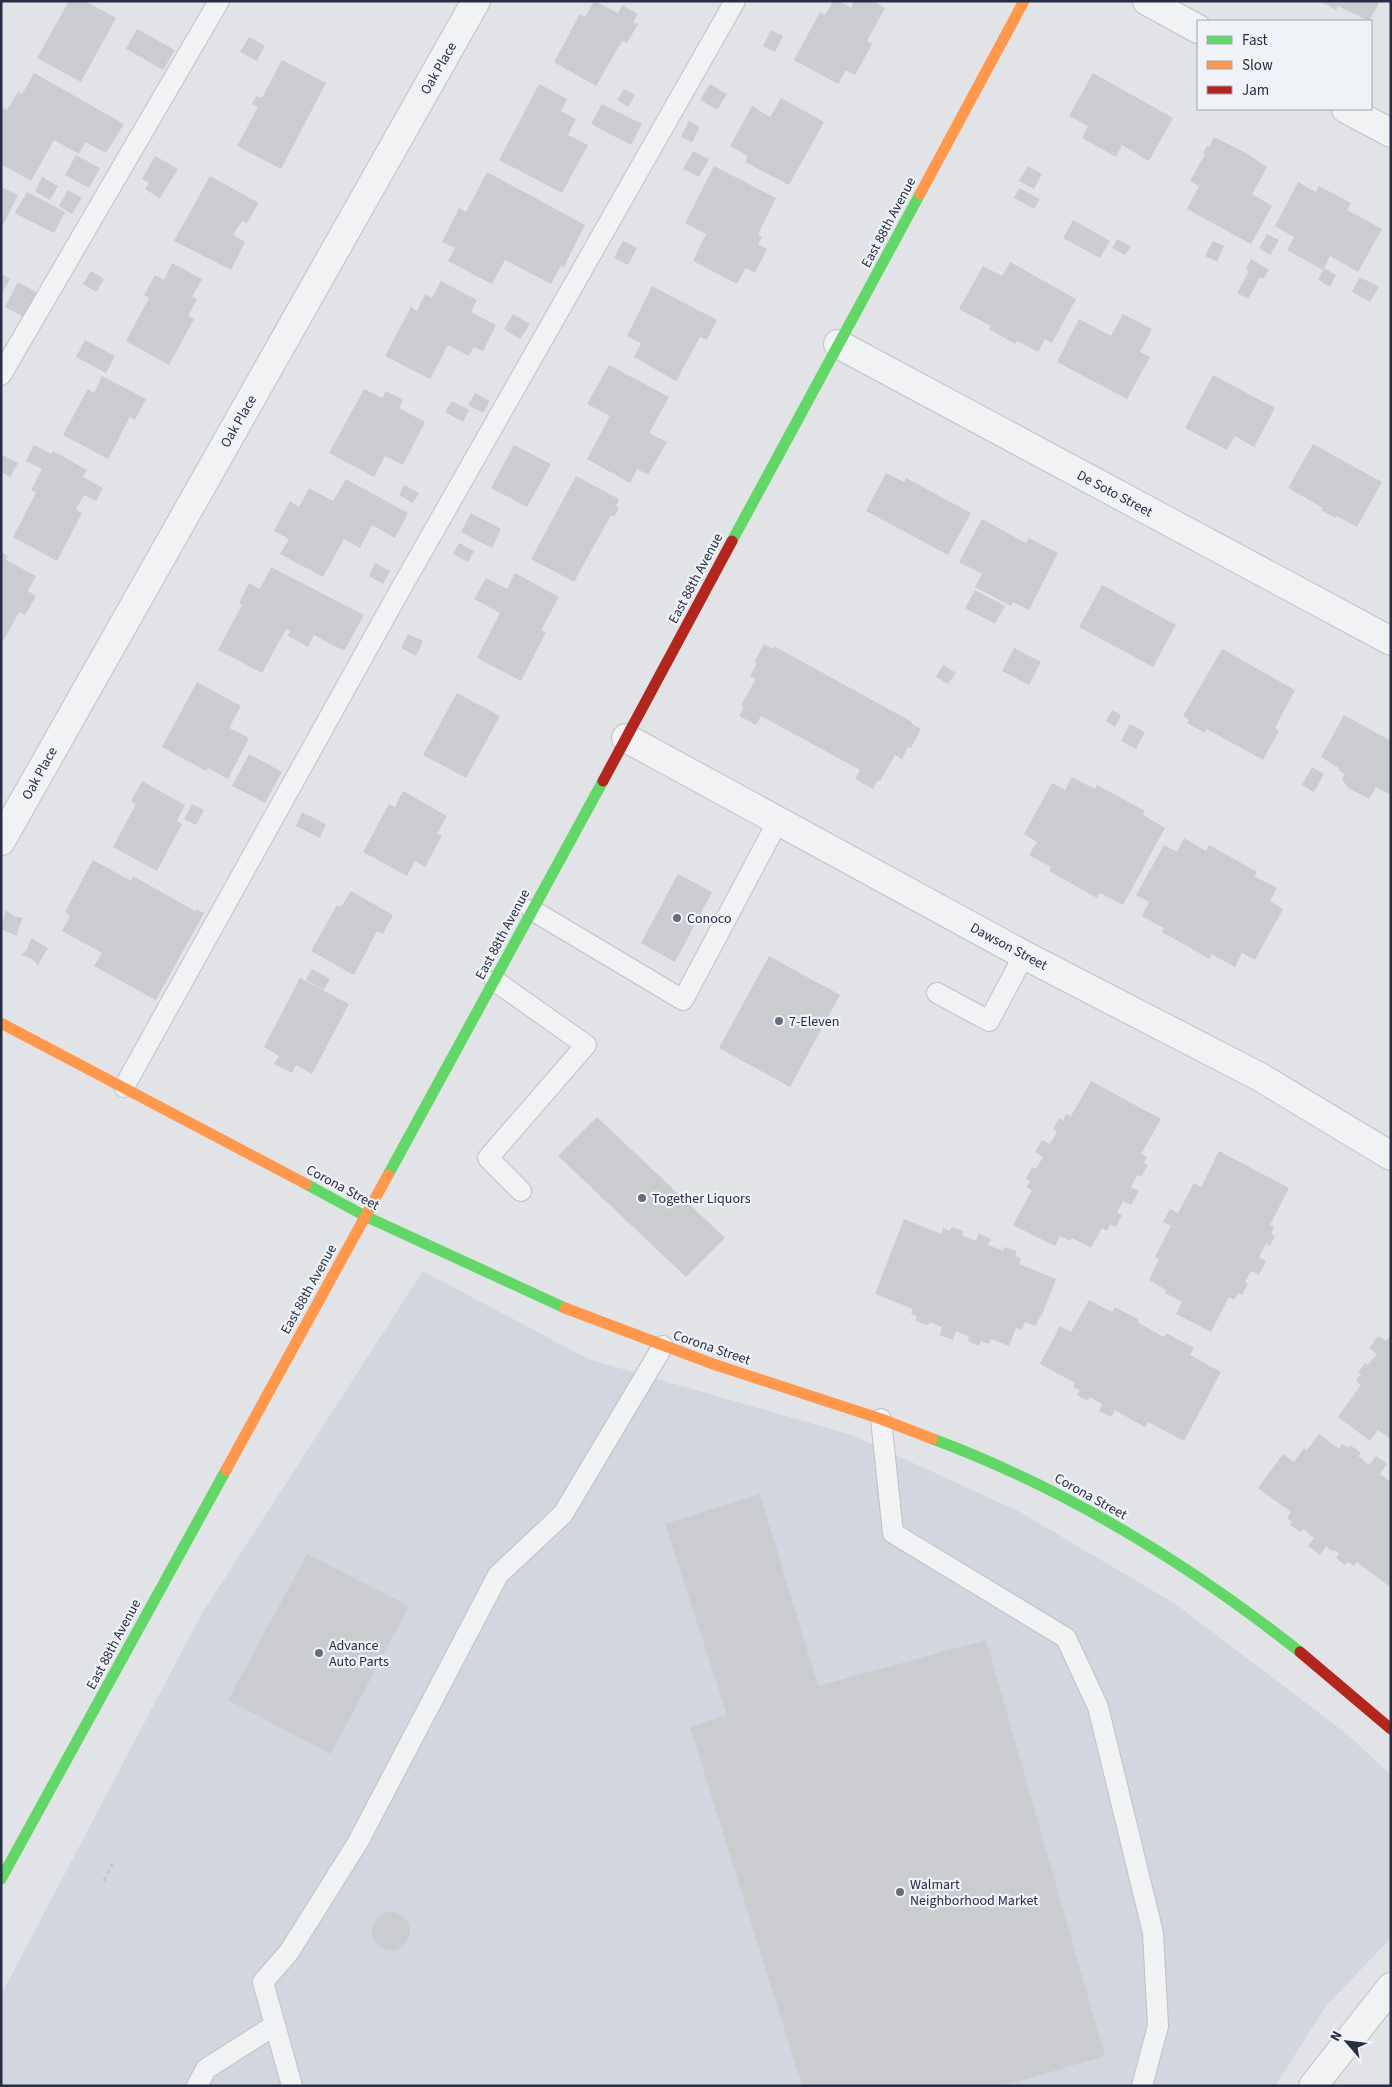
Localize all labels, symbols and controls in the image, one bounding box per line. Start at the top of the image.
legend [1197,20,1372,110]
text: Fast [1242,30,1268,51]
street label: Oak Place [416,38,462,98]
text: Slow [1242,55,1273,76]
text: Jam [1242,80,1269,101]
street label: East 88th Avenue [857,174,921,271]
street label: Oak Place [216,391,262,451]
street label: De Soto Street [1073,466,1156,522]
street label: East 88th Avenue [664,530,728,627]
street label: Oak Place [17,743,63,804]
street label: East 88th Avenue [471,886,535,983]
place label: Conoco [687,909,732,929]
marker: Conoco [671,912,683,924]
street label: Dawson Street [966,918,1051,976]
place label: 7-Eleven [789,1012,839,1032]
marker: 7-Eleven [773,1015,785,1027]
street label: Corona Street [302,1160,383,1216]
place label: Together Liquors [652,1189,751,1209]
marker: Together Liquors [636,1192,648,1204]
street label: East 88th Avenue [276,1241,342,1338]
street label: Corona Street [670,1325,753,1371]
street label: Corona Street [1050,1469,1131,1525]
street label: East 88th Avenue [82,1596,146,1693]
place label: Advance Auto Parts [329,1636,389,1672]
marker: Advance Auto Parts [313,1647,325,1659]
place label: Walmart Neighborhood Market [910,1875,1038,1911]
marker: Walmart Neighborhood Market [894,1886,906,1898]
north arrow [1322,2017,1372,2067]
text: N [1325,2028,1347,2045]

